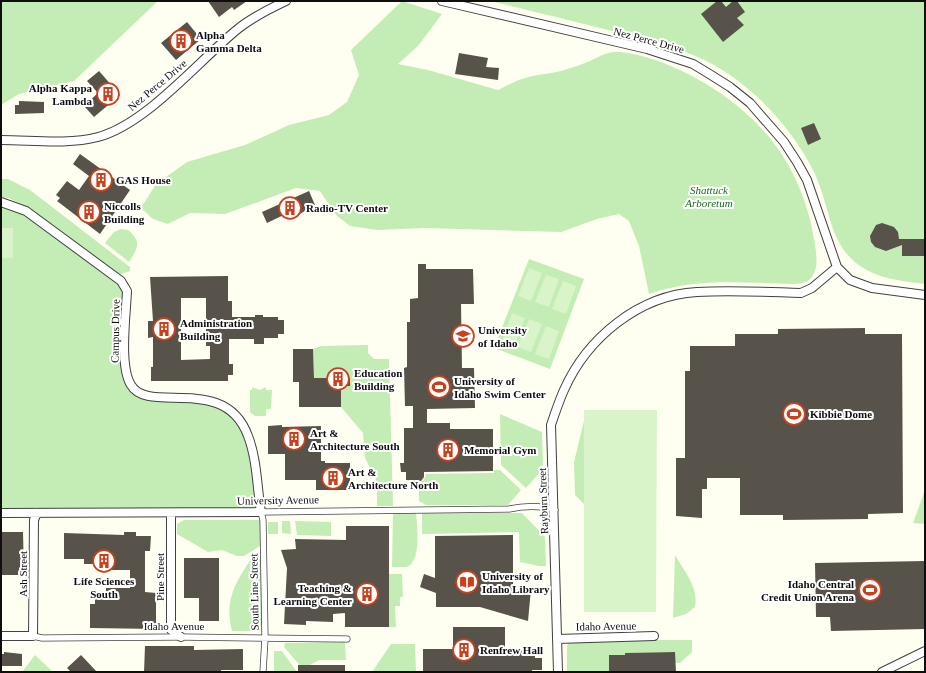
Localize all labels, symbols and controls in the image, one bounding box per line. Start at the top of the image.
street label: Nez Perce Drive [612,25,686,55]
building icon: Alpha Gamma Delta [168,28,194,54]
place label: Alpha Gamma Delta [196,29,262,54]
street label: Nez Perce Drive [125,57,189,113]
building icon: Alpha Kappa Lambda [95,81,121,107]
place label: Alpha Kappa Lambda [29,82,92,107]
building icon: GAS House [88,167,114,193]
place label: GAS House [116,174,171,186]
park label: Shattuck Arboretum [684,184,733,209]
building icon: Radio-TV Center [277,195,303,221]
building icon: Niccolls Building [76,199,102,225]
place label: Niccolls Building [104,200,145,225]
place label: Radio-TV Center [306,202,388,214]
street label: Campus Drive [108,299,122,363]
building icon: Administration Building [151,316,177,342]
place label: Administration Building [180,317,252,342]
school or university icon: University of Idaho [450,323,476,349]
place label: University of Idaho [478,324,527,349]
building icon: Education Building [325,366,351,392]
place label: Education Building [354,367,402,392]
sports icon: University of Idaho Swim Center [426,374,452,400]
place label: University of Idaho Swim Center [454,375,546,400]
sports icon: Kibbie Dome [781,401,807,427]
place label: Kibbie Dome [810,408,872,420]
building icon: Art & Architecture South [281,426,307,452]
place label: Art & Architecture South [310,427,400,452]
building icon: Memorial Gym [435,437,461,463]
place label: Memorial Gym [464,444,536,456]
building icon: Art & Architecture North [320,465,346,491]
place label: Art & Architecture North [348,466,438,491]
street label: Rayburn Street [536,468,550,534]
street label: University Avenue [237,493,319,507]
building icon: Life Sciences South [91,548,117,574]
street label: Ash Street [17,551,29,597]
street label: Pine Street [154,553,166,601]
street label: South Line Street [247,553,261,631]
library icon: University of Idaho Library [454,569,480,595]
place label: University of Idaho Library [482,570,550,595]
place label: Life Sciences South [74,575,135,600]
sports icon: Idaho Central Credit Union Arena [857,577,883,603]
place label: Idaho Central Credit Union Arena [761,578,854,603]
building icon: Teaching & Learning Center [354,581,380,607]
place label: Teaching & Learning Center [273,582,352,607]
street label: Idaho Avenue [576,619,637,633]
street label: Idaho Avenue [144,620,204,632]
building icon: Renfrew Hall [451,637,477,663]
place label: Renfrew Hall [480,644,543,656]

